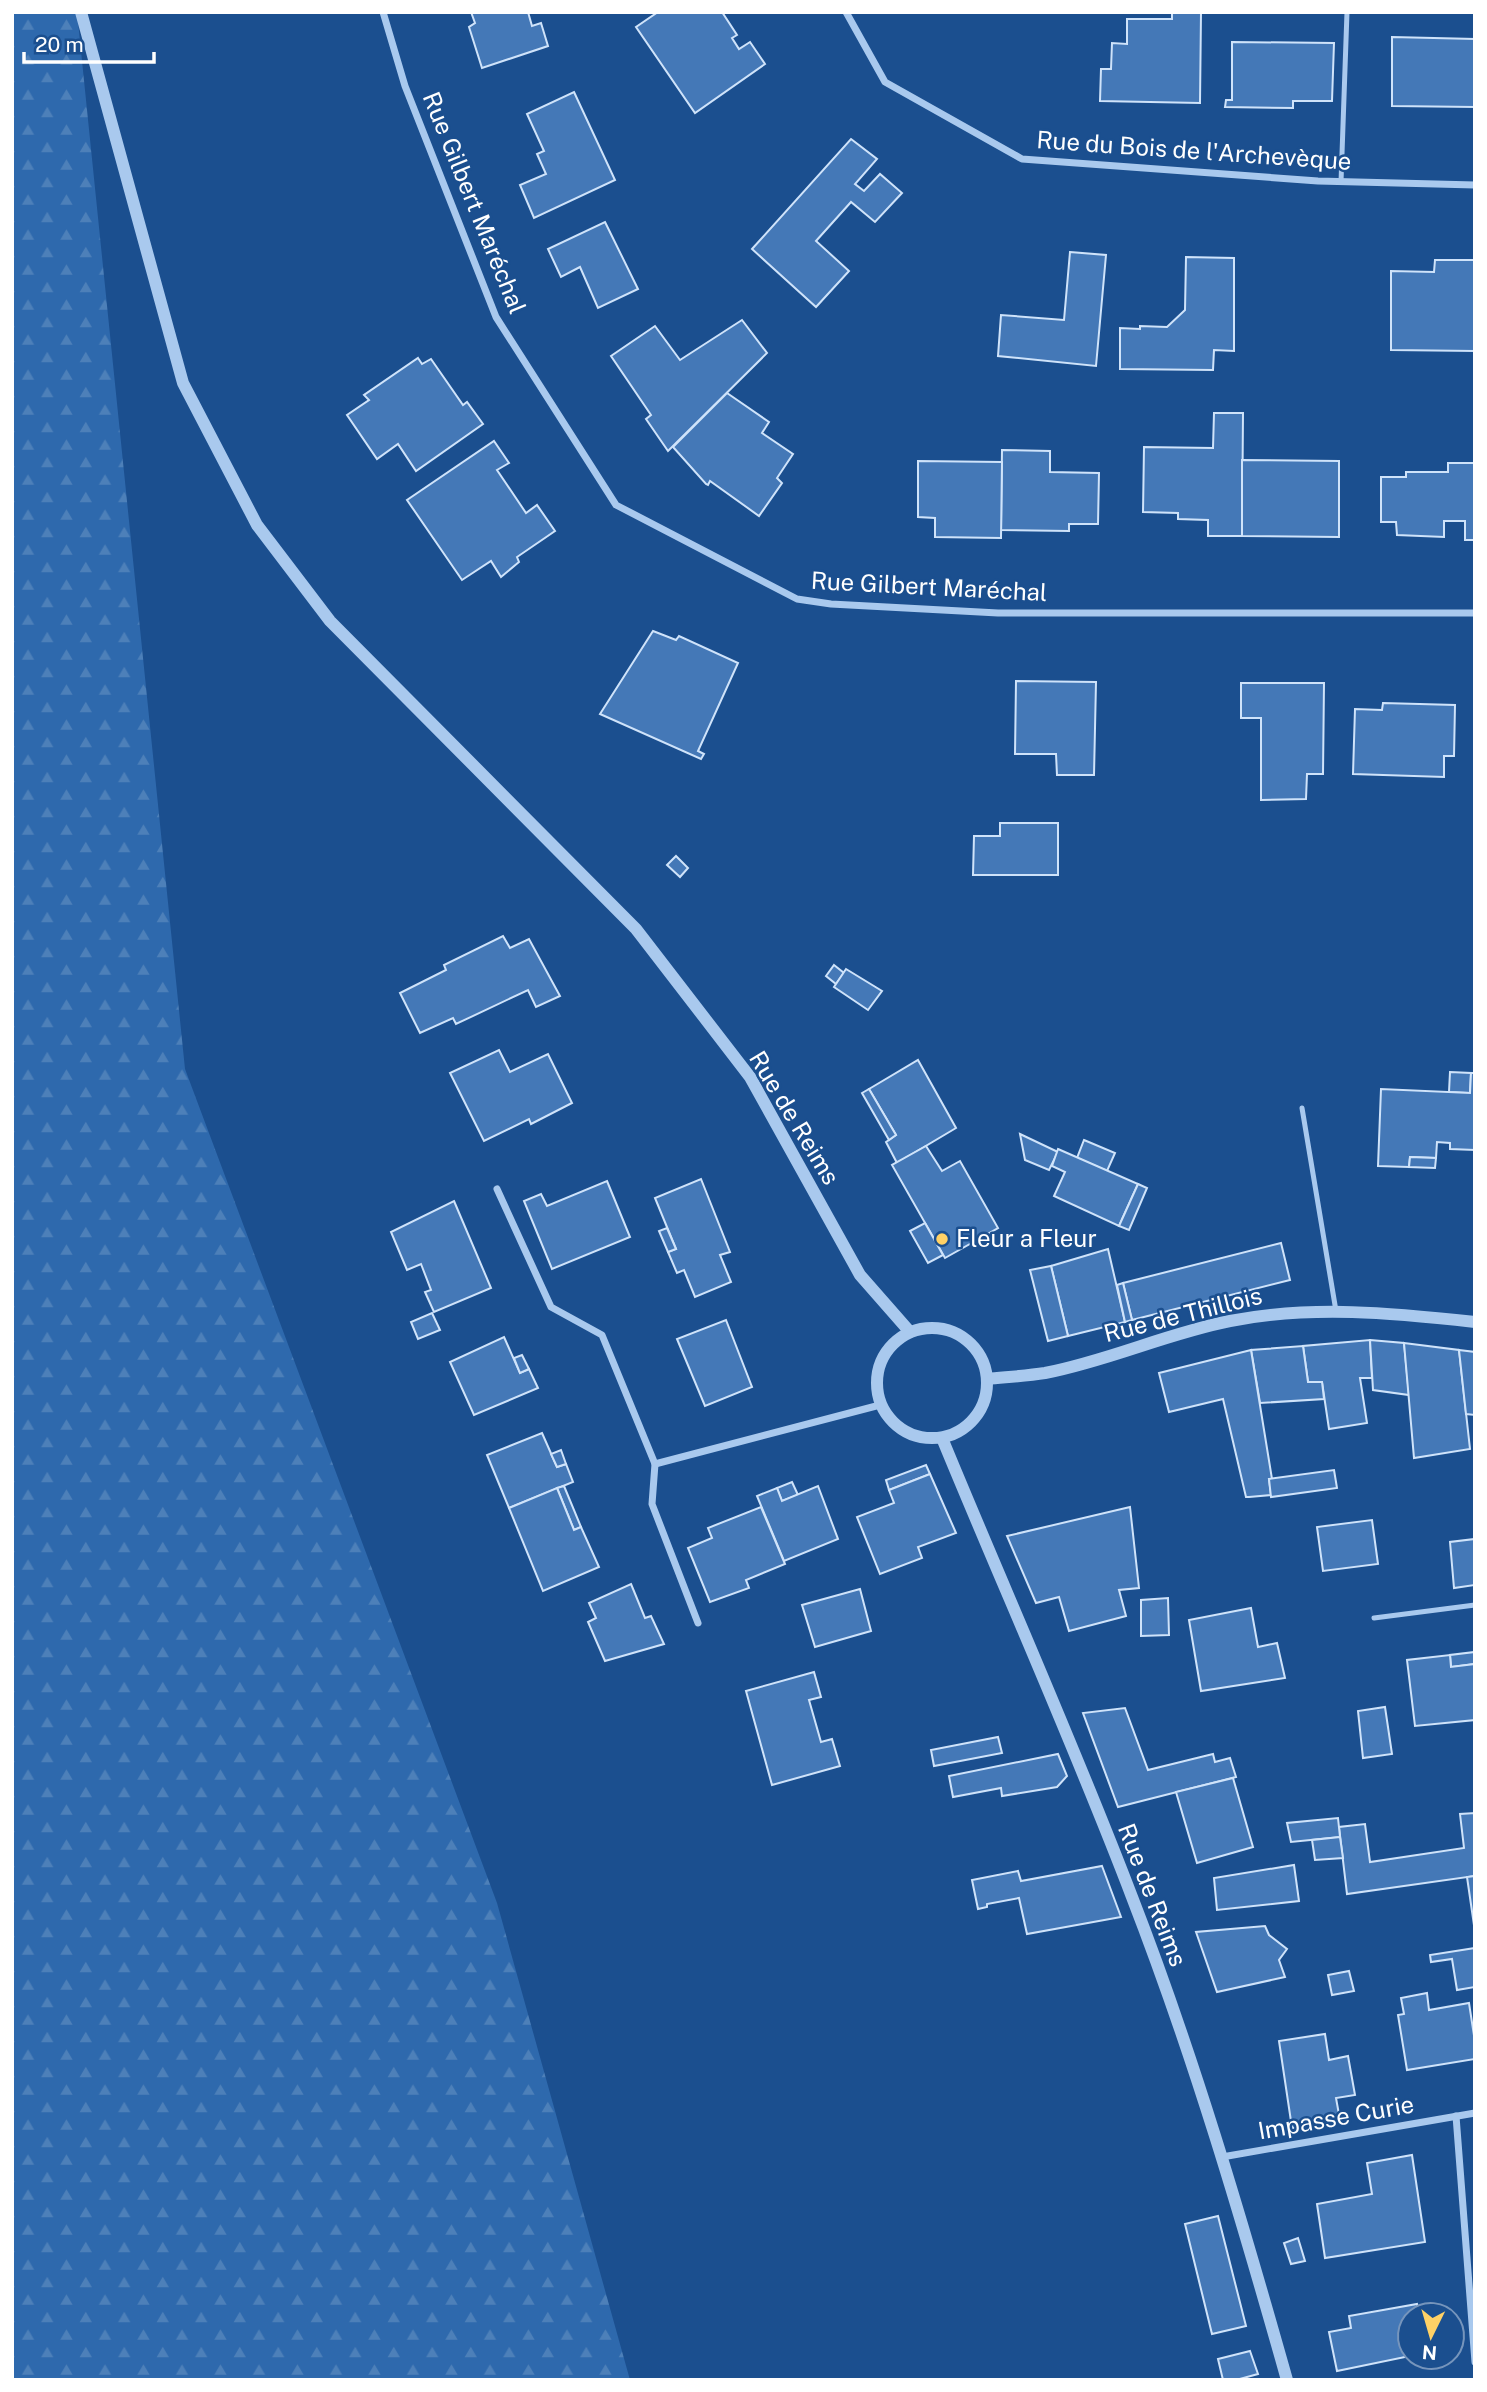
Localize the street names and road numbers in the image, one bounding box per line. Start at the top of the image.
street label: Rue Gilbert Maréchal [418,88,532,318]
street label: Rue du Bois de l'Archevèque [1036,125,1352,175]
street label: Rue Gilbert Maréchal [810,566,1048,606]
street label: Rue de Reims [744,1046,846,1189]
street label: Rue de Thillois [1101,1281,1265,1347]
street label: Rue de Reims [1113,1819,1193,1970]
street label: Impasse Curie [1256,2090,1416,2145]

